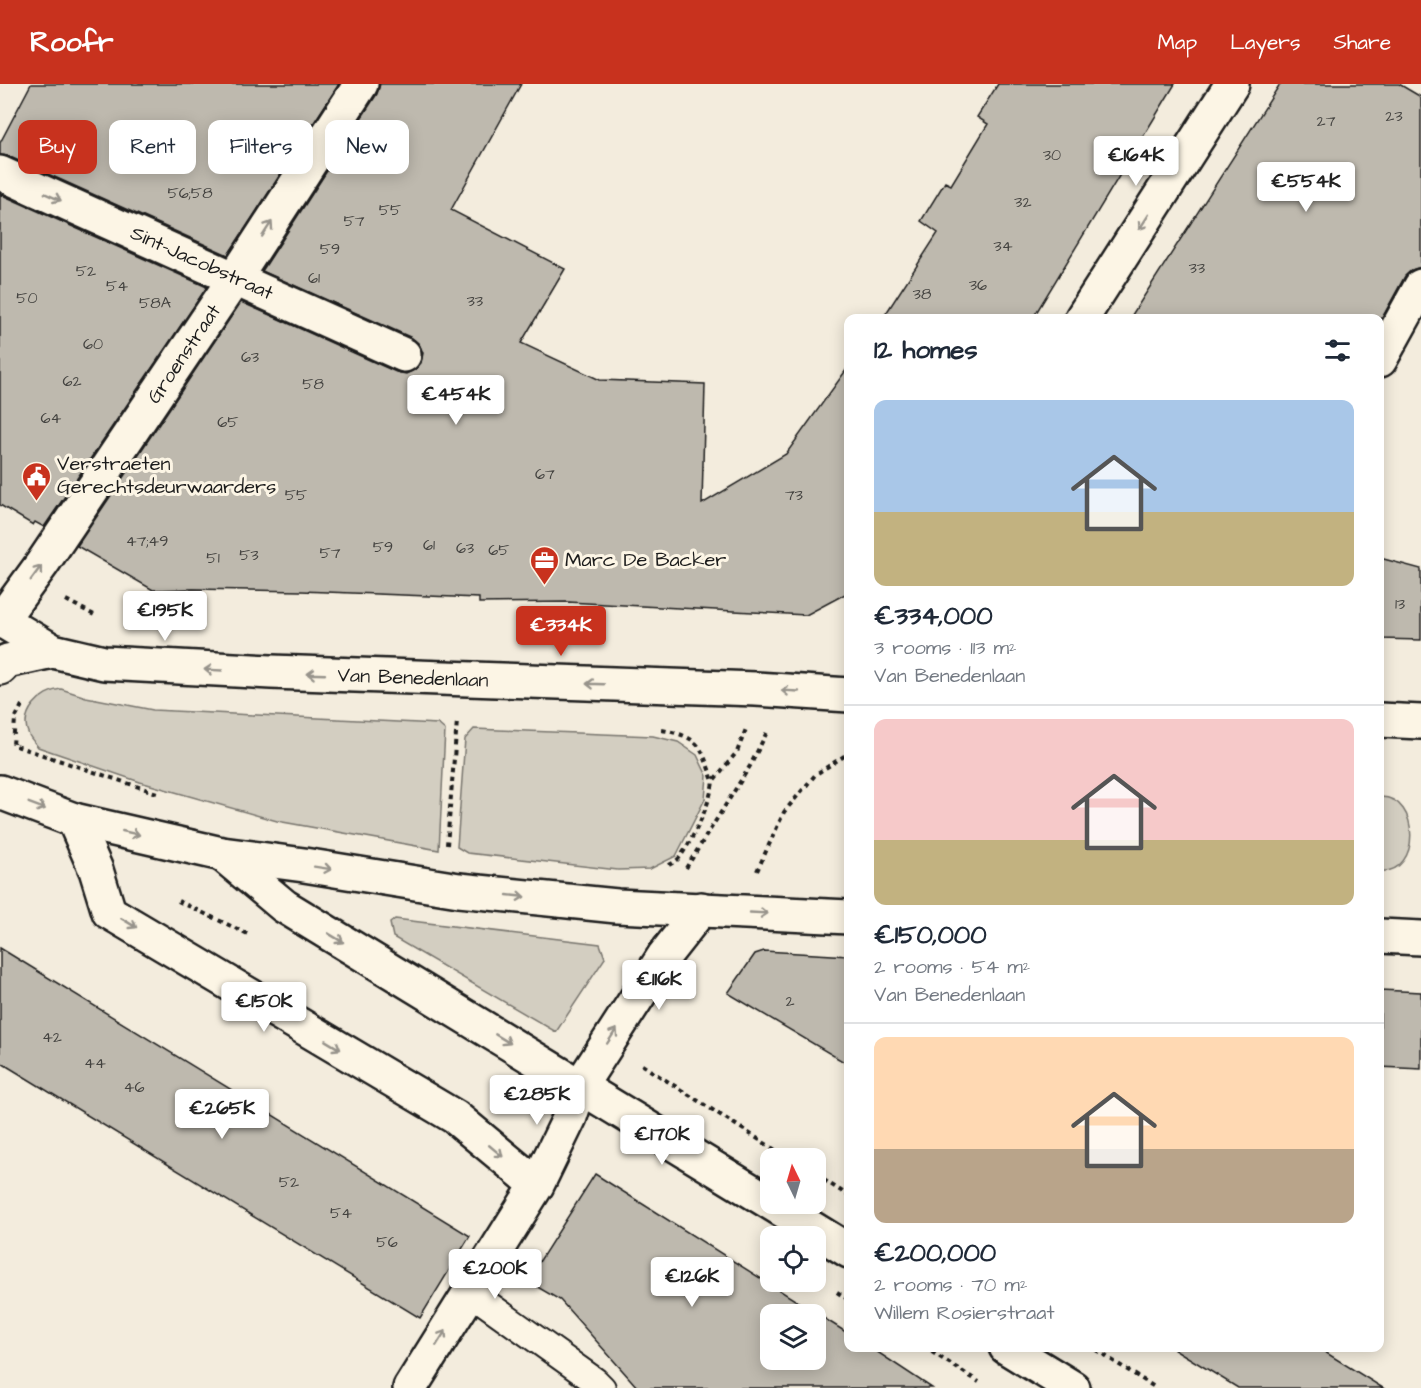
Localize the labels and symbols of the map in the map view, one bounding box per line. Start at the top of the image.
house number: 23 [1385,105,1403,127]
house number: 27 [1317,110,1336,132]
pin: €164K [1094,136,1178,187]
house number: 30 [1043,144,1061,166]
pin: €554K [1264,162,1348,213]
house number: 56;58 [167,182,213,204]
one-way arrow [44,191,62,203]
house number: 32 [1014,191,1032,213]
house number: 55 [379,199,402,221]
house number: 57 [343,210,365,232]
one-way arrow [1138,213,1150,230]
street label: Sint-Jacobstraat [126,219,278,307]
one-way arrow [262,221,274,238]
house number: 34 [993,235,1013,257]
house number: 59 [320,238,340,260]
house number: 33 [1189,257,1205,279]
house number: 52 [76,260,96,282]
house number: 61 [308,267,320,289]
house number: 36 [969,274,987,296]
house number: 54 [106,275,128,297]
house number: 38 [913,283,931,305]
house number: 50 [16,287,38,309]
house number: 33 [467,290,483,312]
house number: 58A [139,292,171,314]
street label: Groenstraat [140,299,228,409]
house number: 60 [83,333,103,355]
house number: 63 [241,346,259,368]
house number: 62 [62,370,82,392]
house number: 58 [302,373,324,395]
pin: €454K [414,375,498,426]
house number: 64 [41,407,62,429]
house number: 65 [217,411,239,433]
place label: Verstraeten Gerechtsdeurwaarders [57,450,276,501]
public building icon: Verstraeten Gerechtsdeurwaarders [20,460,52,502]
house number: 67 [535,463,555,485]
house number: 55 [285,484,308,506]
house number: 73 [785,484,803,506]
house number: 47;49 [126,530,168,552]
house number: 61 [423,534,435,556]
house number: 59 [373,536,393,558]
house number: 63 [456,537,474,559]
house number: 65 [488,539,510,561]
house number: 57 [319,542,341,564]
house number: 53 [239,544,259,566]
office icon: Marc De Backer [528,544,560,586]
place label: Marc De Backer [565,546,726,574]
house number: 51 [206,547,220,569]
one-way arrow [30,565,42,581]
pin: €195K [123,591,207,642]
house number: 13 [1395,593,1405,615]
pin: €334K [519,606,603,657]
street label: Van Benedenlaan [337,661,489,695]
one-way arrow [203,664,223,675]
one-way arrow [306,669,326,680]
one-way arrow [585,678,605,690]
one-way arrow [780,685,800,696]
one-way arrow [27,801,46,812]
one-way arrow [121,828,141,839]
one-way arrow [313,862,332,873]
one-way arrow [505,891,525,902]
one-way arrow [749,907,769,918]
one-way arrow [120,918,137,930]
one-way arrow [327,932,344,944]
pin: €116K [617,960,701,1011]
pin: €150K [222,982,306,1033]
house number: 2 [785,990,795,1012]
house number: 42 [42,1026,62,1048]
one-way arrow [606,1029,618,1045]
one-way arrow [494,1033,511,1045]
one-way arrow [324,1039,341,1051]
house number: 44 [84,1052,106,1074]
pin: €285K [495,1075,579,1126]
house number: 46 [124,1076,144,1098]
pin: €265K [180,1089,264,1140]
pin: €170K [620,1115,704,1166]
one-way arrow [488,1144,503,1158]
north arrow [760,1148,826,1214]
house number: 52 [279,1171,299,1193]
house number: 54 [330,1202,352,1224]
house number: 56 [376,1231,398,1253]
pin: €200K [453,1249,537,1300]
pin: €126K [650,1257,734,1308]
one-way arrow [434,1330,447,1347]

